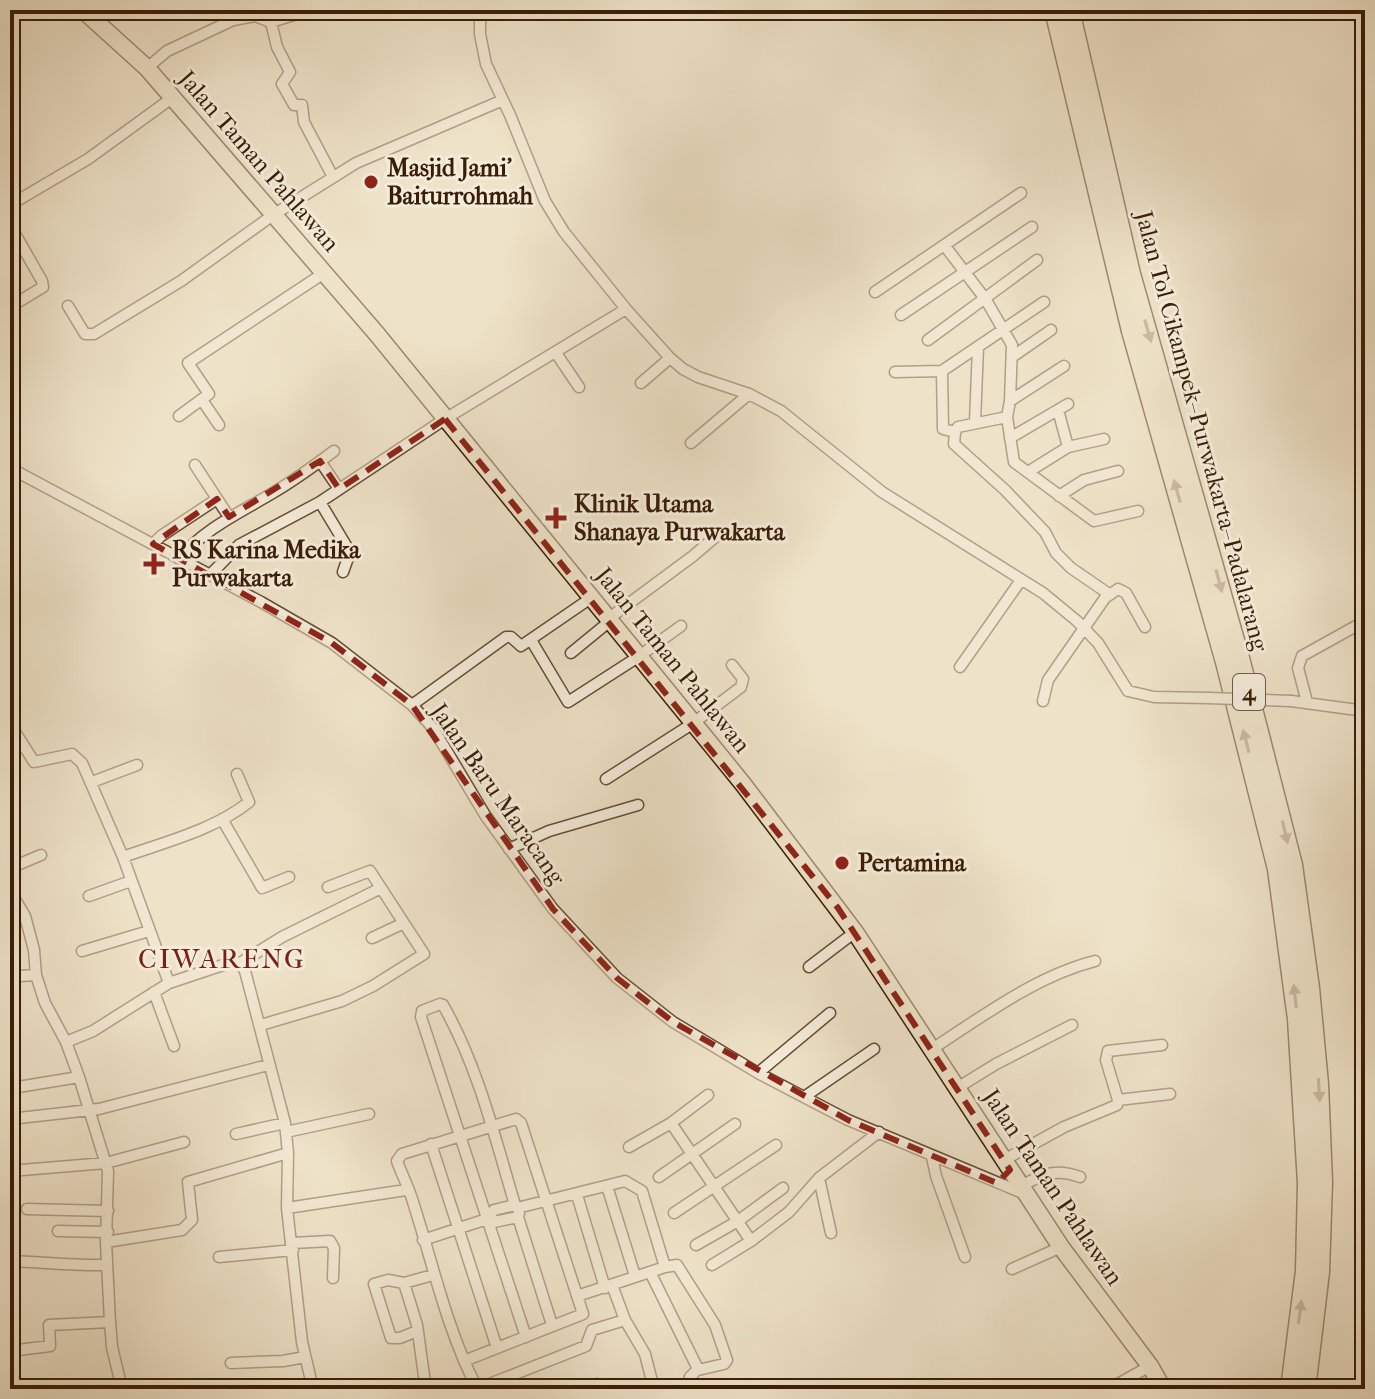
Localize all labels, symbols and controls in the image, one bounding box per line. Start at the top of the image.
street label: Jalan Taman Pahlawan [172,63,345,257]
place label: Masjid Jami' Baiturrohmah [387,154,534,210]
marker: Masjid Jami' Baiturrohmah [362,173,380,191]
street label: Jalan Tol Cikampek–Purwakarta–Padalarang [1129,206,1275,655]
one-way arrow [1142,319,1155,343]
one-way arrow [1170,478,1183,502]
place label: Klinik Utama Shanaya Purwakarta [574,490,786,546]
marker: Klinik Utama Shanaya Purwakarta [545,507,567,529]
place label: RS Karina Medika Purwakarta [172,536,361,592]
marker: RS Karina Medika Purwakarta [143,553,165,575]
street label: Jalan Taman Pahlawan [588,560,756,758]
one-way arrow [1213,568,1225,593]
road number: 4 [1233,674,1265,710]
street label: Jalan Baru Maracang [424,696,572,891]
one-way arrow [1239,729,1251,754]
one-way arrow [1279,820,1292,845]
place label: Pertamina [858,849,967,877]
marker: Pertamina [833,854,851,872]
district label: CIWARENG [138,942,306,975]
one-way arrow [1288,983,1301,1008]
one-way arrow [1313,1078,1326,1103]
street label: Jalan Taman Pahlawan [976,1082,1129,1290]
one-way arrow [1293,1299,1306,1324]

